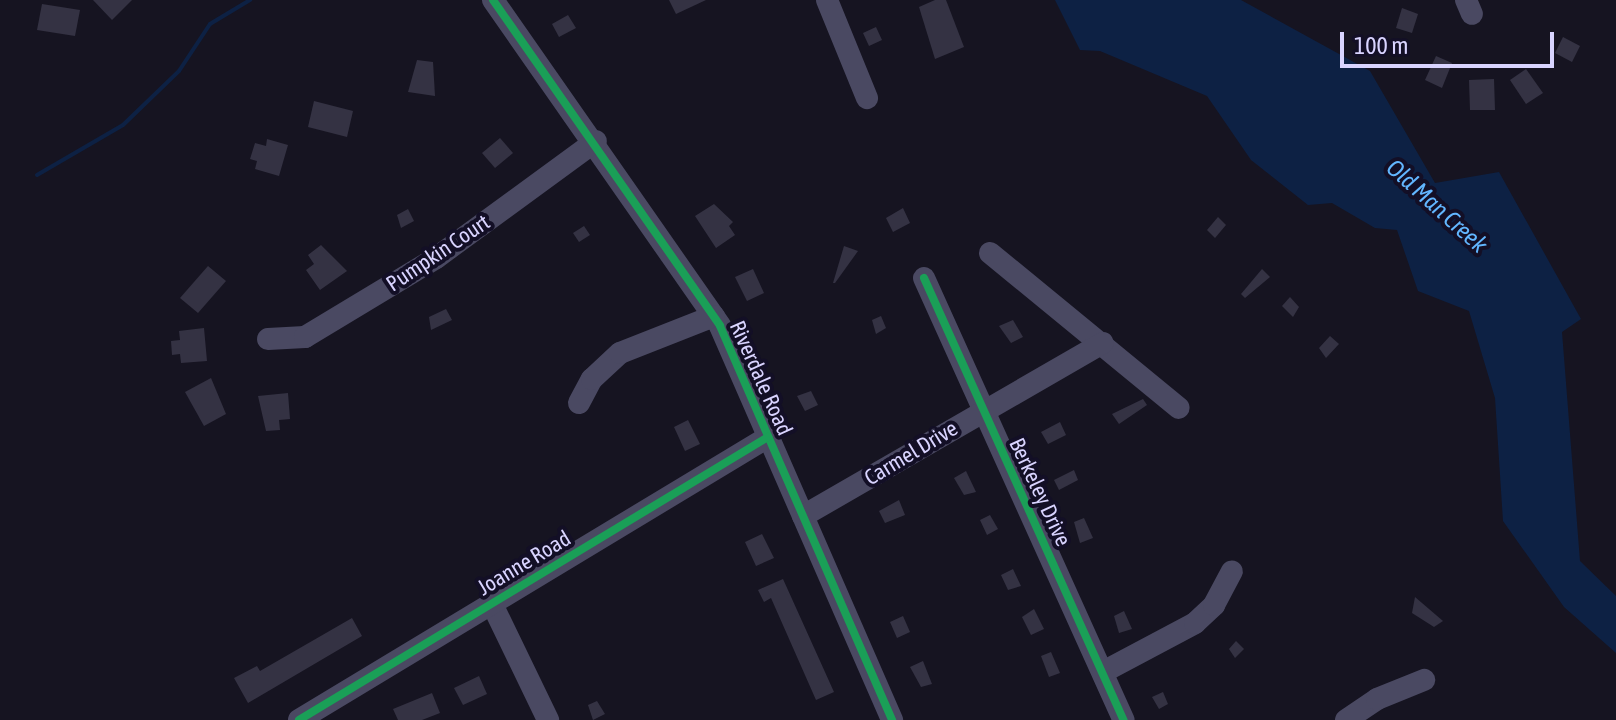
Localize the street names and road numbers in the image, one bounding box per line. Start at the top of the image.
street label: Pumpkin Court [381,209,495,297]
street label: Riverdale Road [724,317,798,439]
street label: Carmel Drive [860,415,962,491]
street label: Berkeley Drive [1003,434,1077,550]
street label: Joanne Road [473,525,575,601]

